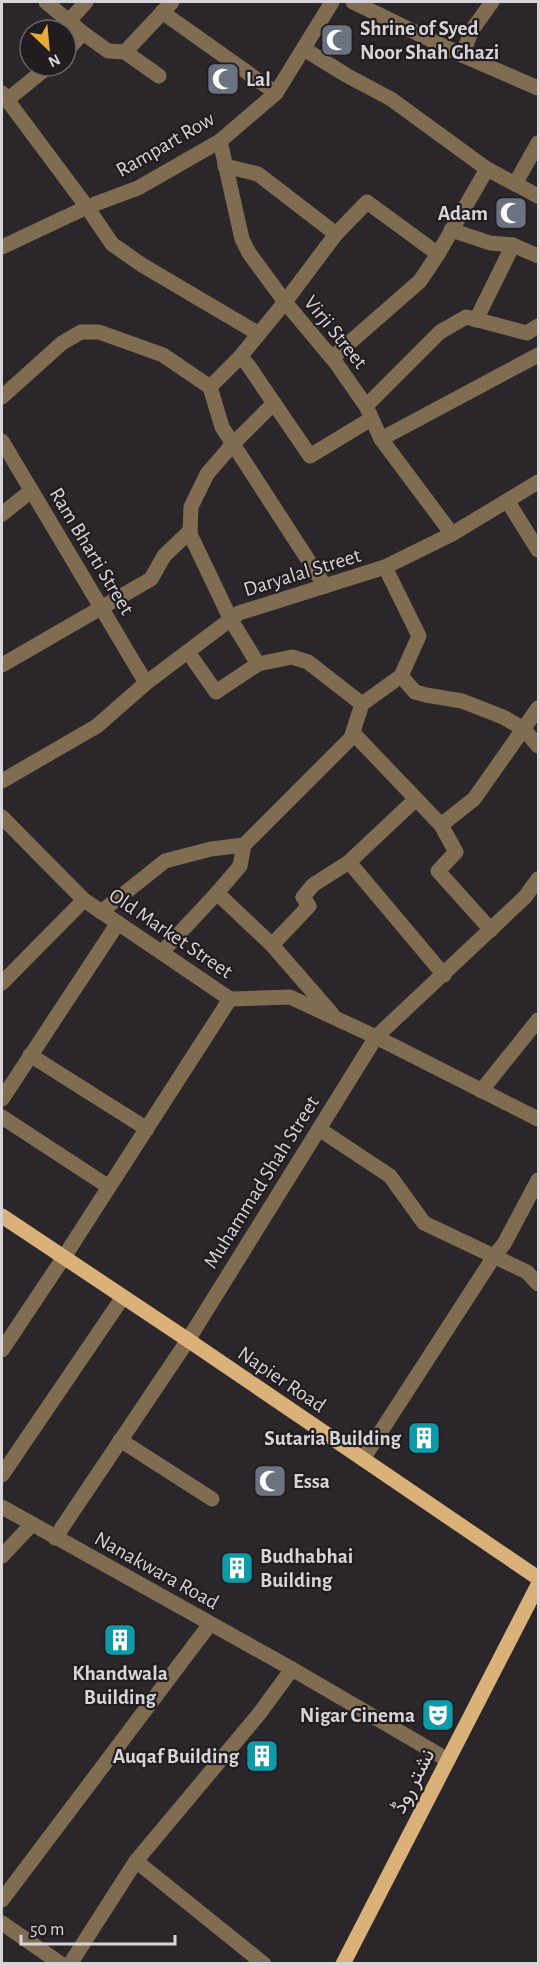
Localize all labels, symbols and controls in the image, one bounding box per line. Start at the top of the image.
north arrow [18,18,78,78]
place label: Shrine of Syed Noor Shah Ghazi [360,18,499,63]
mosque icon: Shrine of Syed Noor Shah Ghazi [319,22,355,58]
text: N [46,51,63,70]
mosque icon: Lal [205,61,241,97]
place label: Lal [246,69,271,90]
street label: Rampart Row [112,108,218,181]
mosque icon: Adam [493,195,529,231]
place label: Adam [438,203,488,224]
street label: Virji Street [300,292,371,373]
street label: Ram Bharti Street [45,484,138,619]
street label: Daryalal Street [241,545,364,600]
street label: Old Market Street [105,884,237,983]
street label: Muhammad Shah Street [200,1092,323,1272]
street label: Napier Road [234,1342,330,1416]
building icon: Sutaria Building [406,1420,442,1456]
place label: Sutaria Building [264,1428,401,1449]
mosque icon: Essa [252,1463,288,1499]
place label: Essa [293,1471,330,1492]
street label: Nanakwara Road [91,1528,222,1613]
place label: Budhabhai Building [260,1546,353,1591]
building icon: Budhabhai Building [219,1550,255,1586]
building icon: Khandwala Building [102,1622,138,1658]
place label: Khandwala Building [72,1663,168,1708]
theatre icon: Nigar Cinema [420,1697,456,1733]
place label: Nigar Cinema [300,1705,415,1726]
building icon: Auqaf Building [244,1738,280,1774]
street label: نشتر روڈ [388,1745,440,1818]
place label: Auqaf Building [113,1746,239,1767]
scale bar [21,1908,176,1946]
text: 50 m [30,1921,64,1939]

